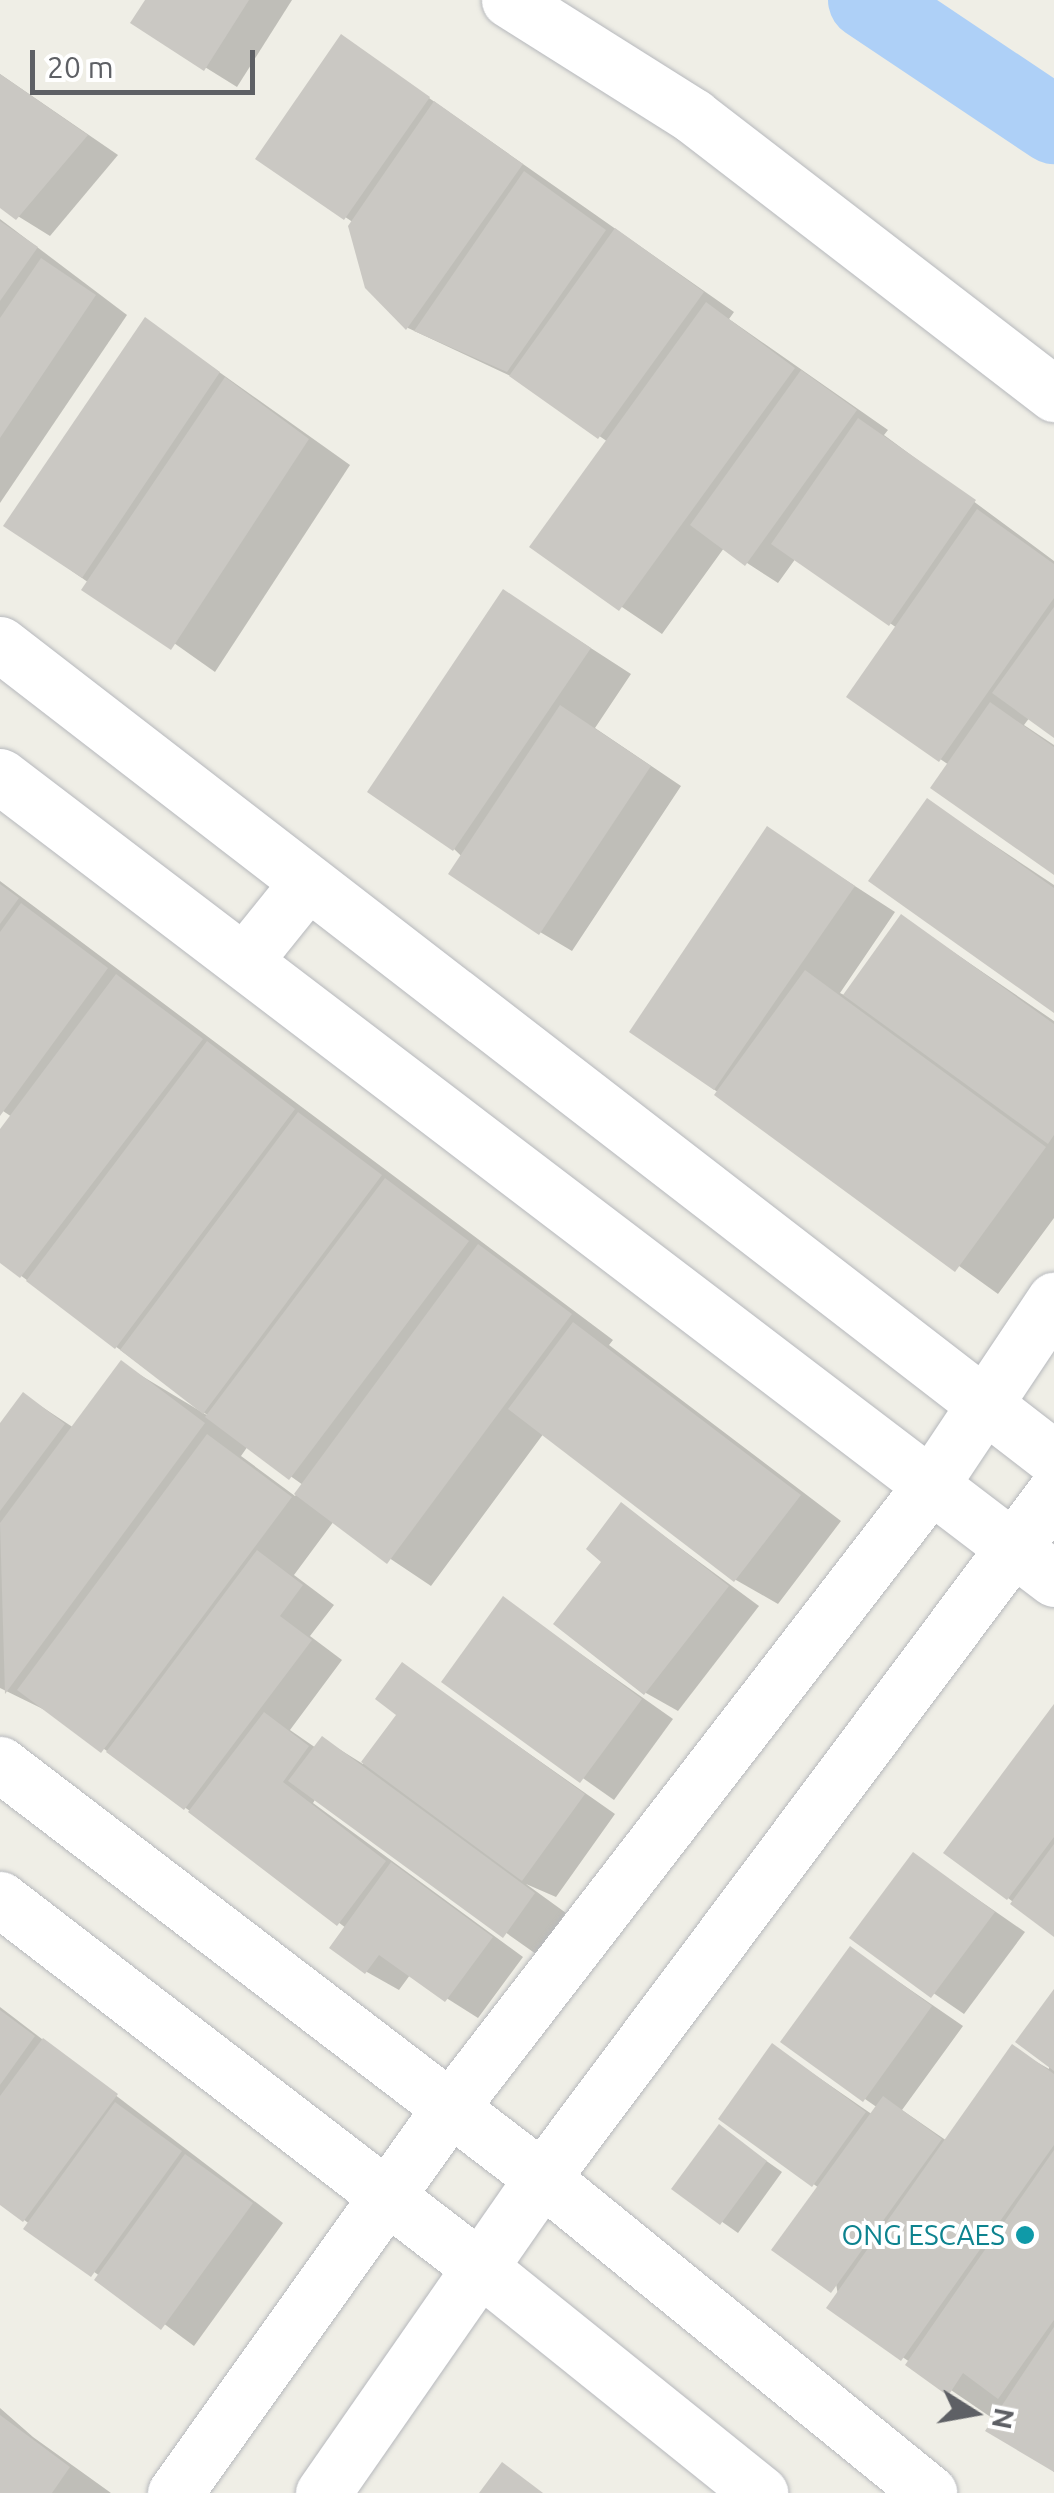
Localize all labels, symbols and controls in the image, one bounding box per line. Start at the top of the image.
scale bar [35,30,260,92]
text: 20 m [47,50,114,84]
place label: ONG ESCAES [842,2218,1005,2252]
marker: ONG ESCAES [1014,2224,1036,2246]
north arrow [924,2363,1024,2463]
text: N [987,2406,1021,2432]

